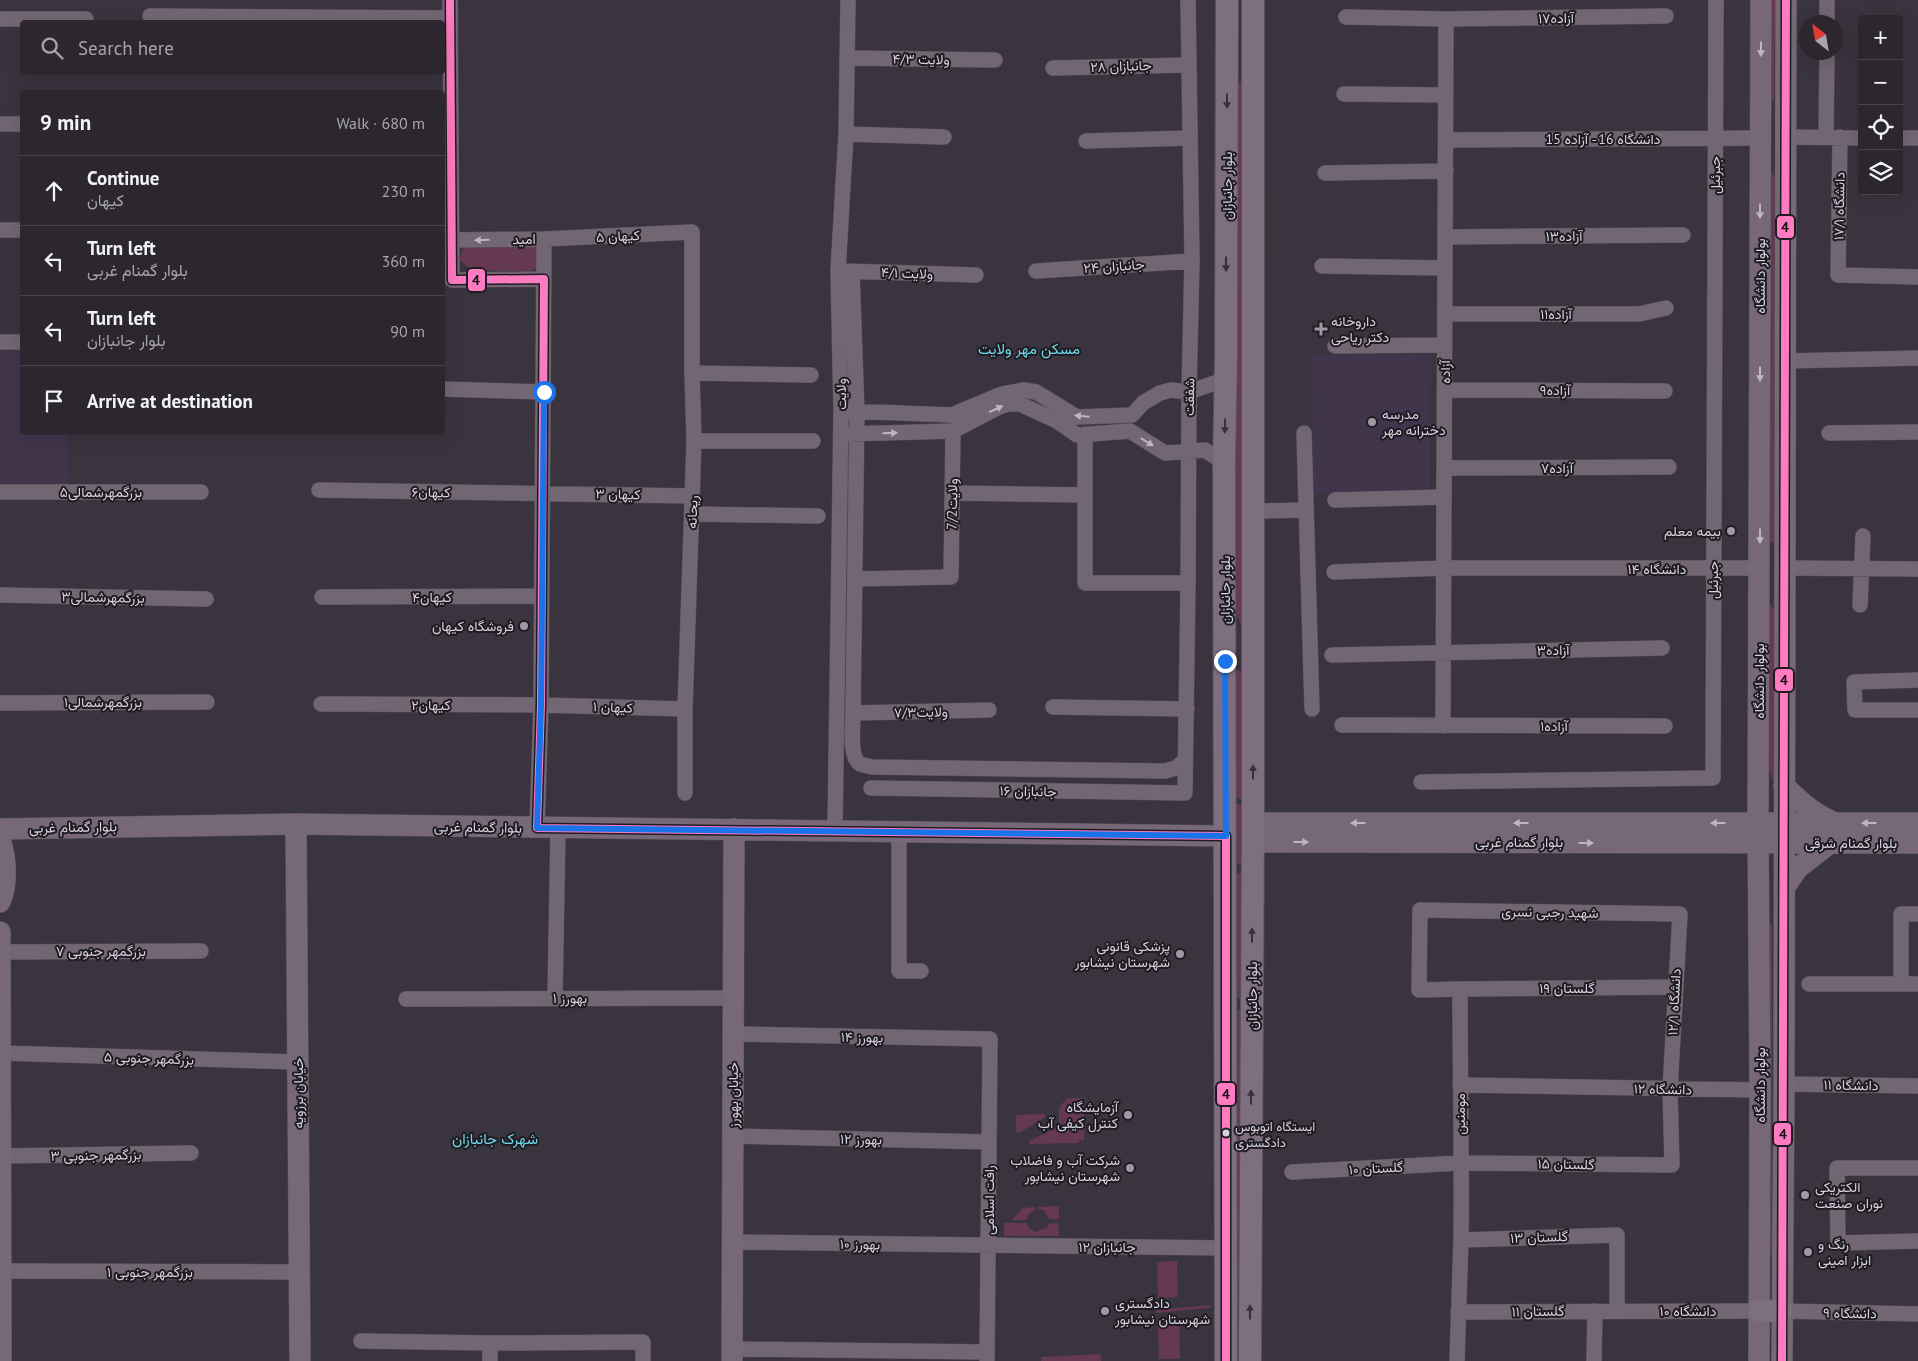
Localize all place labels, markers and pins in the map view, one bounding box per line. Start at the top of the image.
place label: داروخانه دکتر ریاحی [1331,312,1390,346]
marker: داروخانه دکتر ریاحی [1315,323,1327,335]
place label: مدرسه دخترانه مهر [1381,405,1446,439]
marker: مدرسه دخترانه مهر [1366,416,1378,428]
place label: بیمه معلم [1664,522,1721,540]
marker: بیمه معلم [1725,525,1737,537]
place label: فروشگاه کیهان [432,617,514,635]
marker: فروشگاه کیهان [518,620,530,632]
place label: پزشکی قانونی شهرستان نیشابور [1074,937,1170,971]
marker: پزشکی قانونی شهرستان نیشابور [1174,948,1186,960]
place label: آزمایشگاه کنترل کیفی آب [1038,1098,1120,1133]
marker: آزمایشگاه کنترل کیفی آب [1122,1109,1134,1121]
place label: ایستگاه اتوبوس دادگستری [1235,1118,1315,1151]
marker: ایستگاه اتوبوس دادگستری [1221,1128,1231,1138]
place label: شرکت آب و فاضلاب شهرستان نیشابور [1010,1151,1120,1185]
marker: شرکت آب و فاضلاب شهرستان نیشابور [1124,1162,1136,1174]
place label: الکتریکی نوران صنعت [1815,1178,1883,1212]
marker: الکتریکی نوران صنعت [1799,1189,1811,1201]
place label: رنگ و ابزار امینی [1818,1235,1871,1269]
marker: رنگ و ابزار امینی [1802,1246,1814,1258]
place label: دادگستری شهرستان نیشابور [1114,1294,1210,1328]
marker: دادگستری شهرستان نیشابور [1099,1305,1111,1317]

